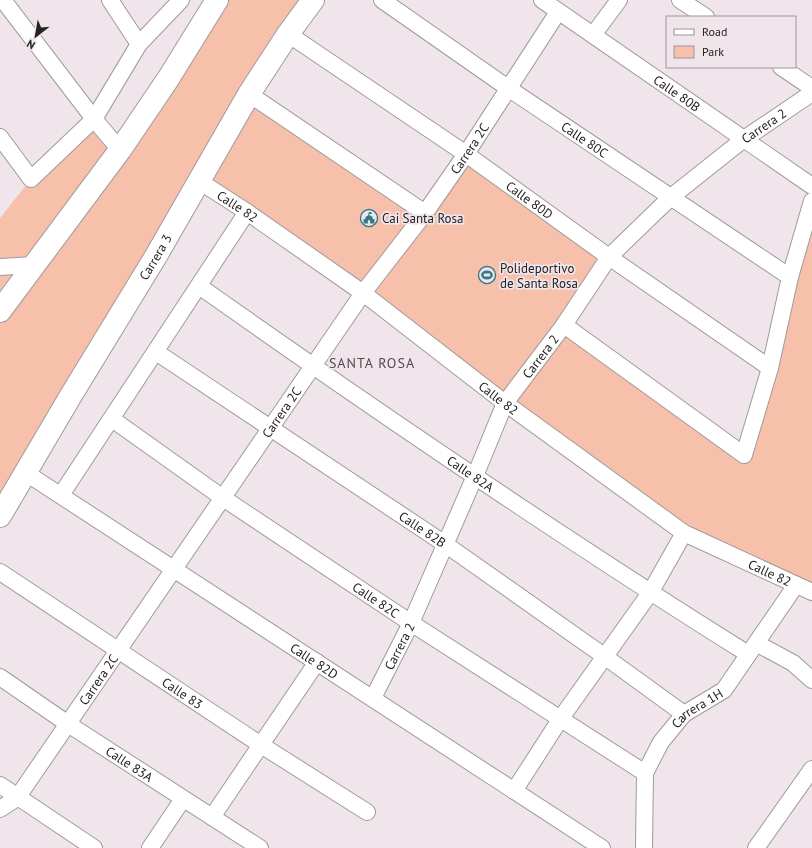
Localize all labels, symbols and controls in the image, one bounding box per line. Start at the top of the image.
north arrow [16,16,56,56]
legend [666,16,796,68]
text: Road [702,24,727,39]
text: N [24,37,38,52]
text: Park [702,44,724,59]
street label: Calle 80B [650,71,704,115]
street label: Carrera 2 [738,104,789,147]
street label: Calle 80C [558,118,611,161]
street label: Carrera 2C [446,120,492,177]
street label: Calle 80D [503,177,556,222]
street label: Calle 82 [214,186,261,226]
public building icon: Cai Santa Rosa [359,208,379,228]
place label: Cai Santa Rosa [382,210,463,227]
street label: Carrera 3 [135,231,175,283]
place label: Polideportivo de Santa Rosa [500,260,578,292]
sports icon: Polideportivo de Santa Rosa [477,265,497,285]
street label: Carrera 2 [518,331,562,381]
district label: SANTA ROSA [329,354,415,372]
street label: Calle 82 [475,377,522,418]
street label: Carrera 2C [258,383,305,441]
street label: Calle 82A [444,452,498,496]
street label: Calle 82B [396,507,449,551]
street label: Calle 82 [746,555,794,590]
street label: Calle 82C [349,578,403,621]
street label: Carrera 2 [380,620,418,673]
street label: Calle 82D [287,639,342,683]
street label: Carrera 2C [75,651,122,708]
street label: Calle 83 [159,673,206,713]
street label: Carrera 1H [667,684,726,732]
street label: Calle 83A [103,742,157,786]

